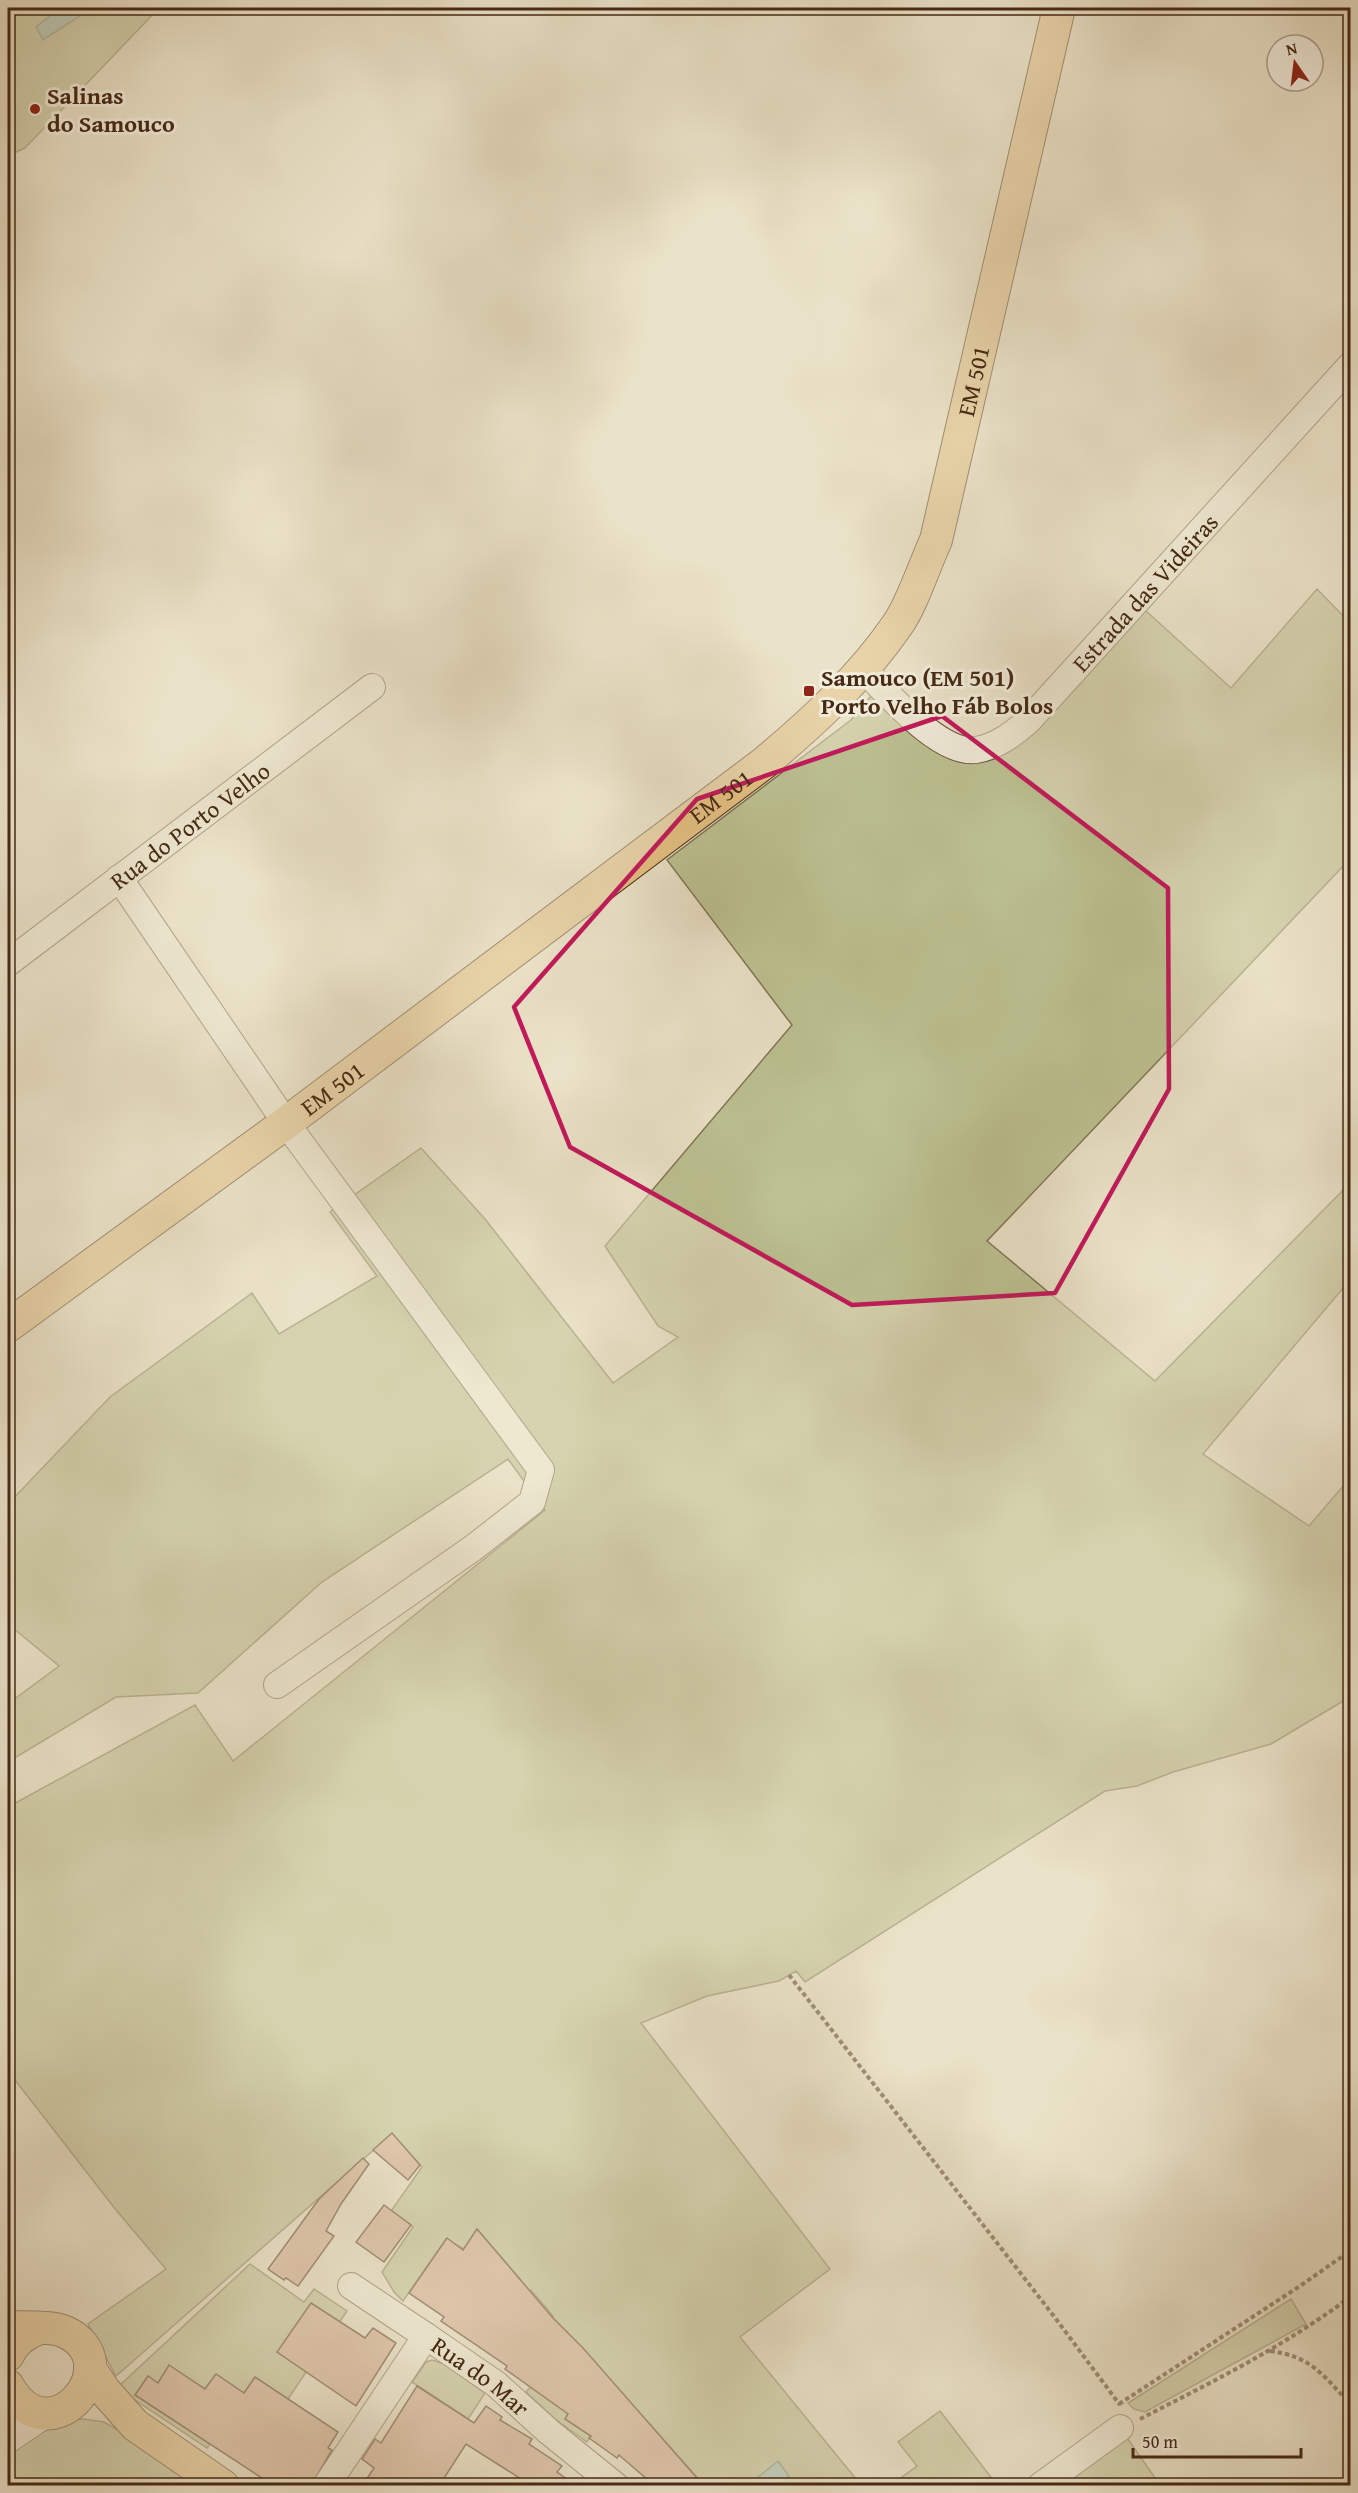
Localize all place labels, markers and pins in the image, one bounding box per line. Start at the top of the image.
place label: Salinas do Samouco [47,78,175,141]
marker: Salinas do Samouco [28,102,42,116]
place label: Samouco (EM 501) Porto Velho Fáb Bolos [821,660,1053,723]
marker: Samouco (EM 501) Porto Velho Fáb Bolos [802,684,816,698]

